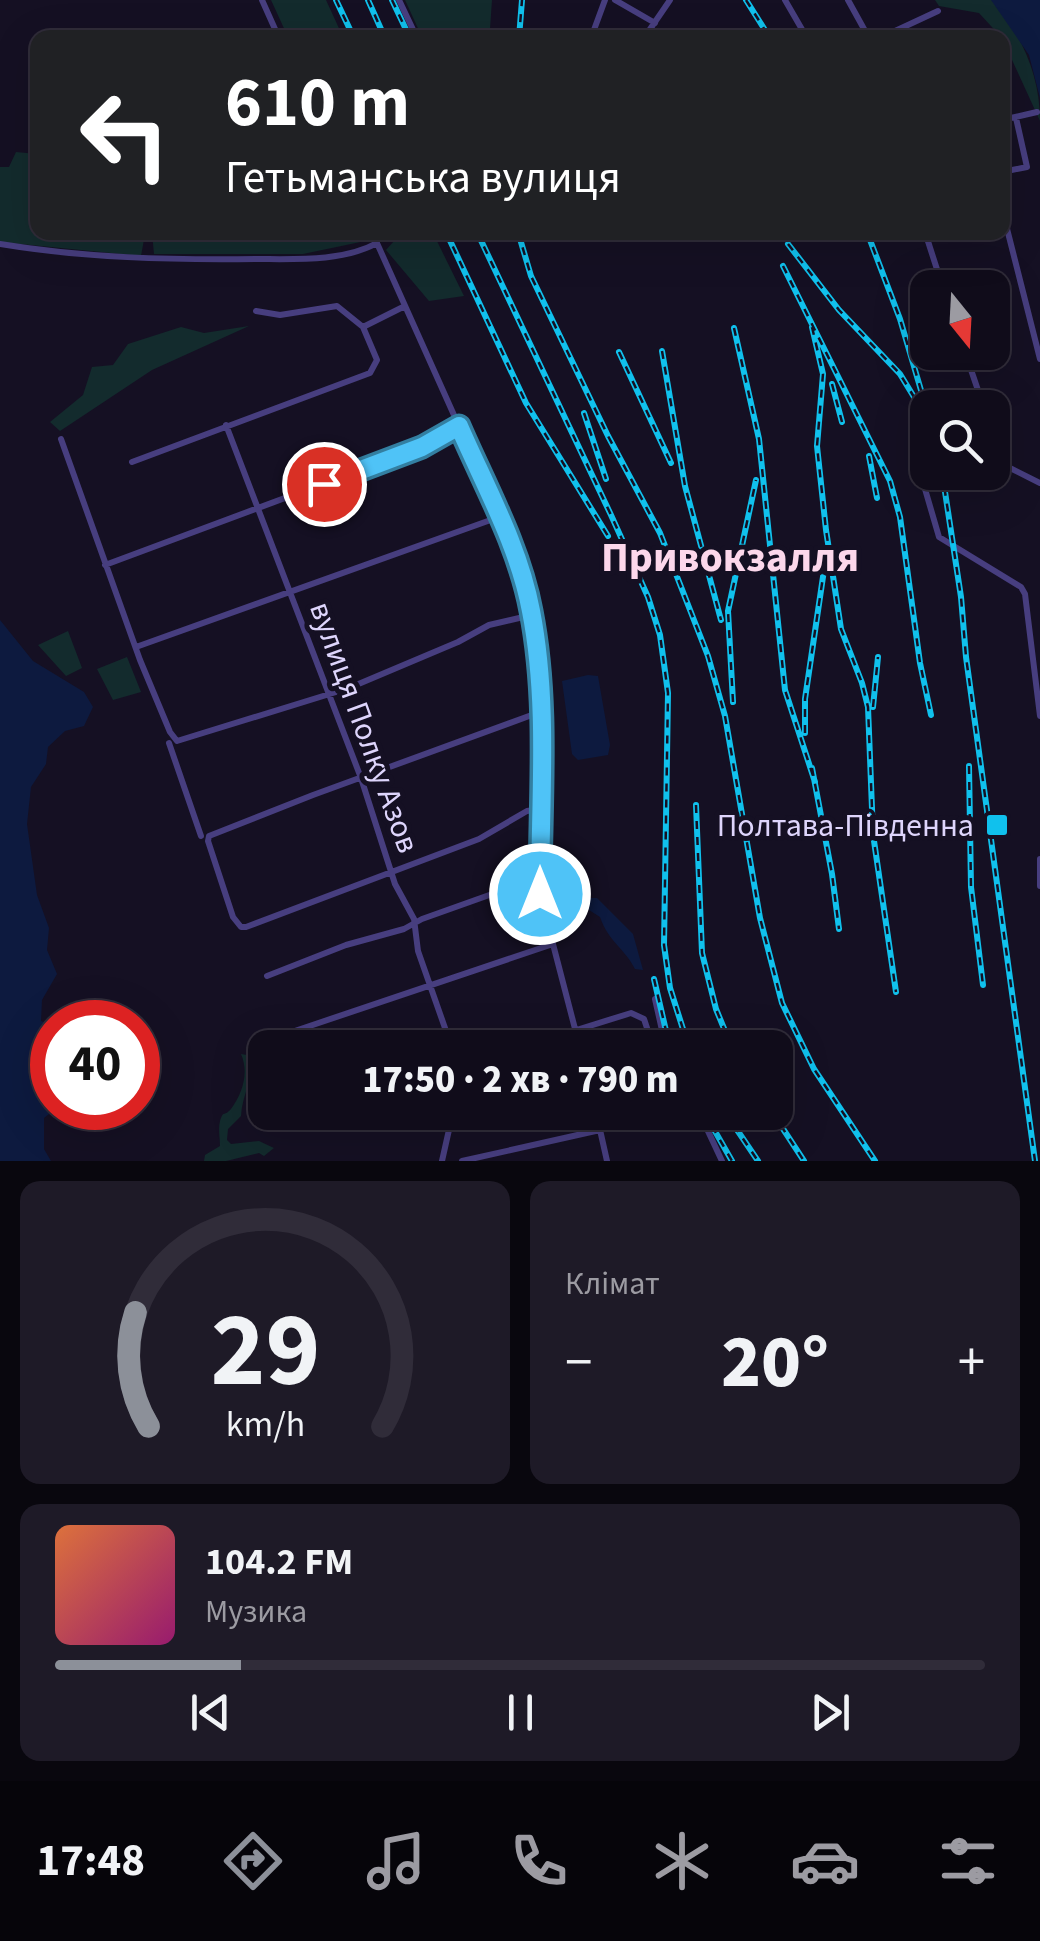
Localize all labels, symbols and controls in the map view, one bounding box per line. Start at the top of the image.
text: 610 m [225,53,410,153]
icon: left [60,70,190,200]
text: Гетьманська вулиця [225,146,621,210]
north arrow [910,270,1010,370]
map controls [910,270,1010,490]
button: search [910,390,1010,490]
pin [282,442,367,527]
icon: arrive [297,457,352,512]
district label: Привокзалля [601,528,859,588]
street label: вулиця Полку Азов [297,595,431,859]
place label: Полтава-Південна [717,803,974,849]
marker: Полтава-Південна [984,812,1010,838]
position arrow [488,842,592,946]
speed limit sign: 40 [30,1000,160,1130]
text: 17:50 · 2 хв · 790 m [362,1053,679,1107]
text: Клімат [565,1261,660,1307]
text: 29 [210,1278,320,1426]
text: 20° [721,1309,829,1416]
text: − [565,1324,592,1402]
text: + [958,1324,985,1402]
text: km/h [225,1399,305,1450]
text: 104.2 FM [205,1535,353,1589]
text: Музика [205,1589,307,1635]
icon: previous [183,1685,238,1740]
icon: pause [493,1685,548,1740]
icon: next [803,1685,858,1740]
icon: directions [218,1826,288,1896]
icon: music [361,1826,431,1896]
icon: phone [504,1826,574,1896]
icon: climate [647,1826,717,1896]
icon: car [790,1826,860,1896]
icon: filters [933,1826,1003,1896]
text: 17:48 [37,1829,145,1893]

